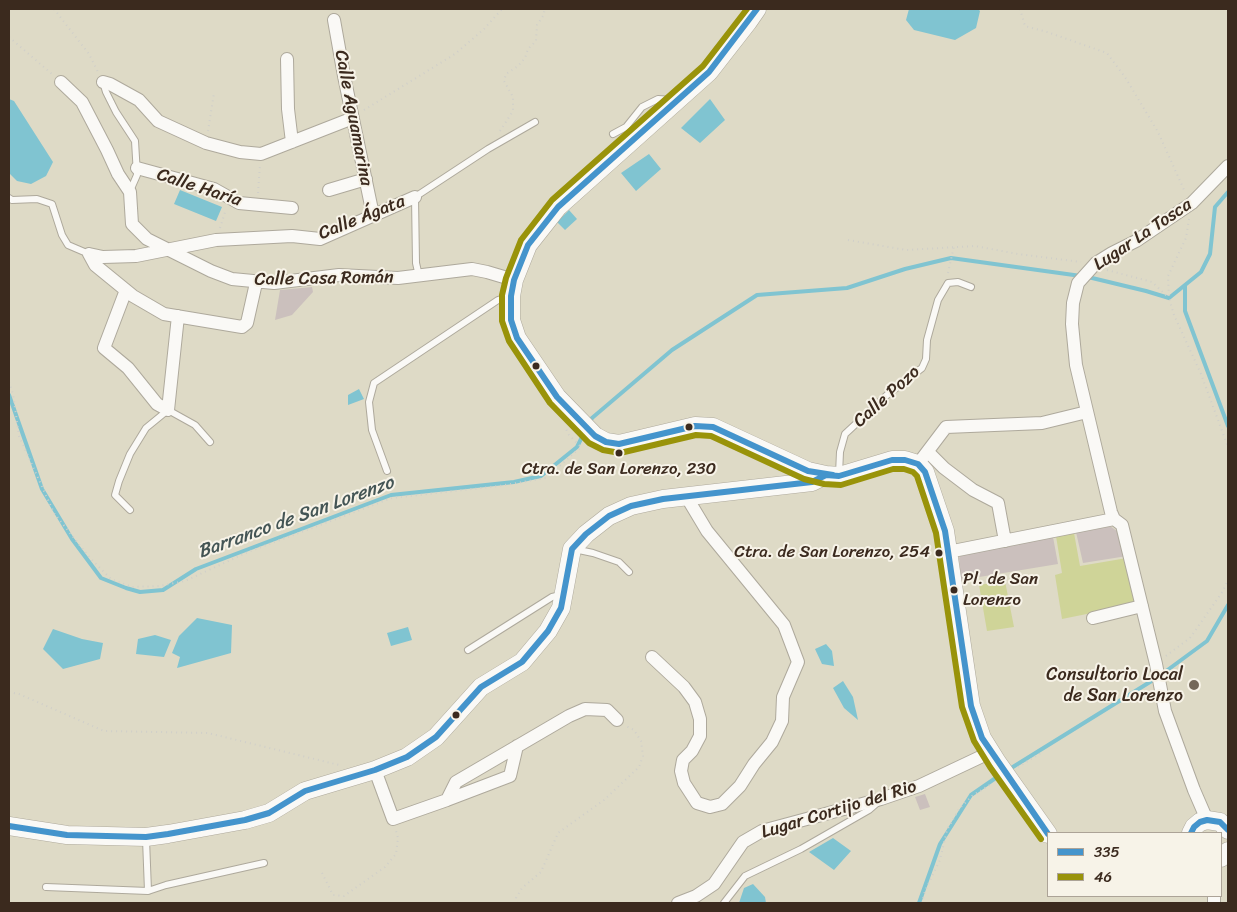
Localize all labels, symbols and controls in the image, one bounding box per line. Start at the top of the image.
street label: Calle Aguamarina [329,48,377,188]
street label: Calle Haría [154,164,244,212]
street label: Calle Ágata [316,191,408,245]
street label: Lugar La Tosca [1090,194,1196,276]
street label: Calle Casa Román [254,267,394,291]
unlabelled marker [531,361,541,371]
street label: Calle Pozo [849,361,925,433]
unlabelled marker [684,422,694,432]
marker: Ctra. de San Lorenzo, 230 [614,448,624,458]
place label: Ctra. de San Lorenzo, 230 [522,460,716,480]
water label: Barranco de San Lorenzo [195,472,397,564]
place label: Ctra. de San Lorenzo, 254 [734,543,930,563]
marker: Ctra. de San Lorenzo, 254 [934,548,944,558]
place label: Pl. de San Lorenzo [963,570,1038,610]
marker: Pl. de San Lorenzo [949,585,959,595]
place label: Consultorio Local de San Lorenzo [1046,664,1183,706]
marker: Consultorio Local de San Lorenzo [1187,678,1201,692]
unlabelled marker [451,710,461,720]
street label: Lugar Cortijo del Rio [759,776,919,844]
legend [1047,832,1222,897]
text: 335 [1094,839,1120,865]
text: 46 [1094,864,1112,890]

